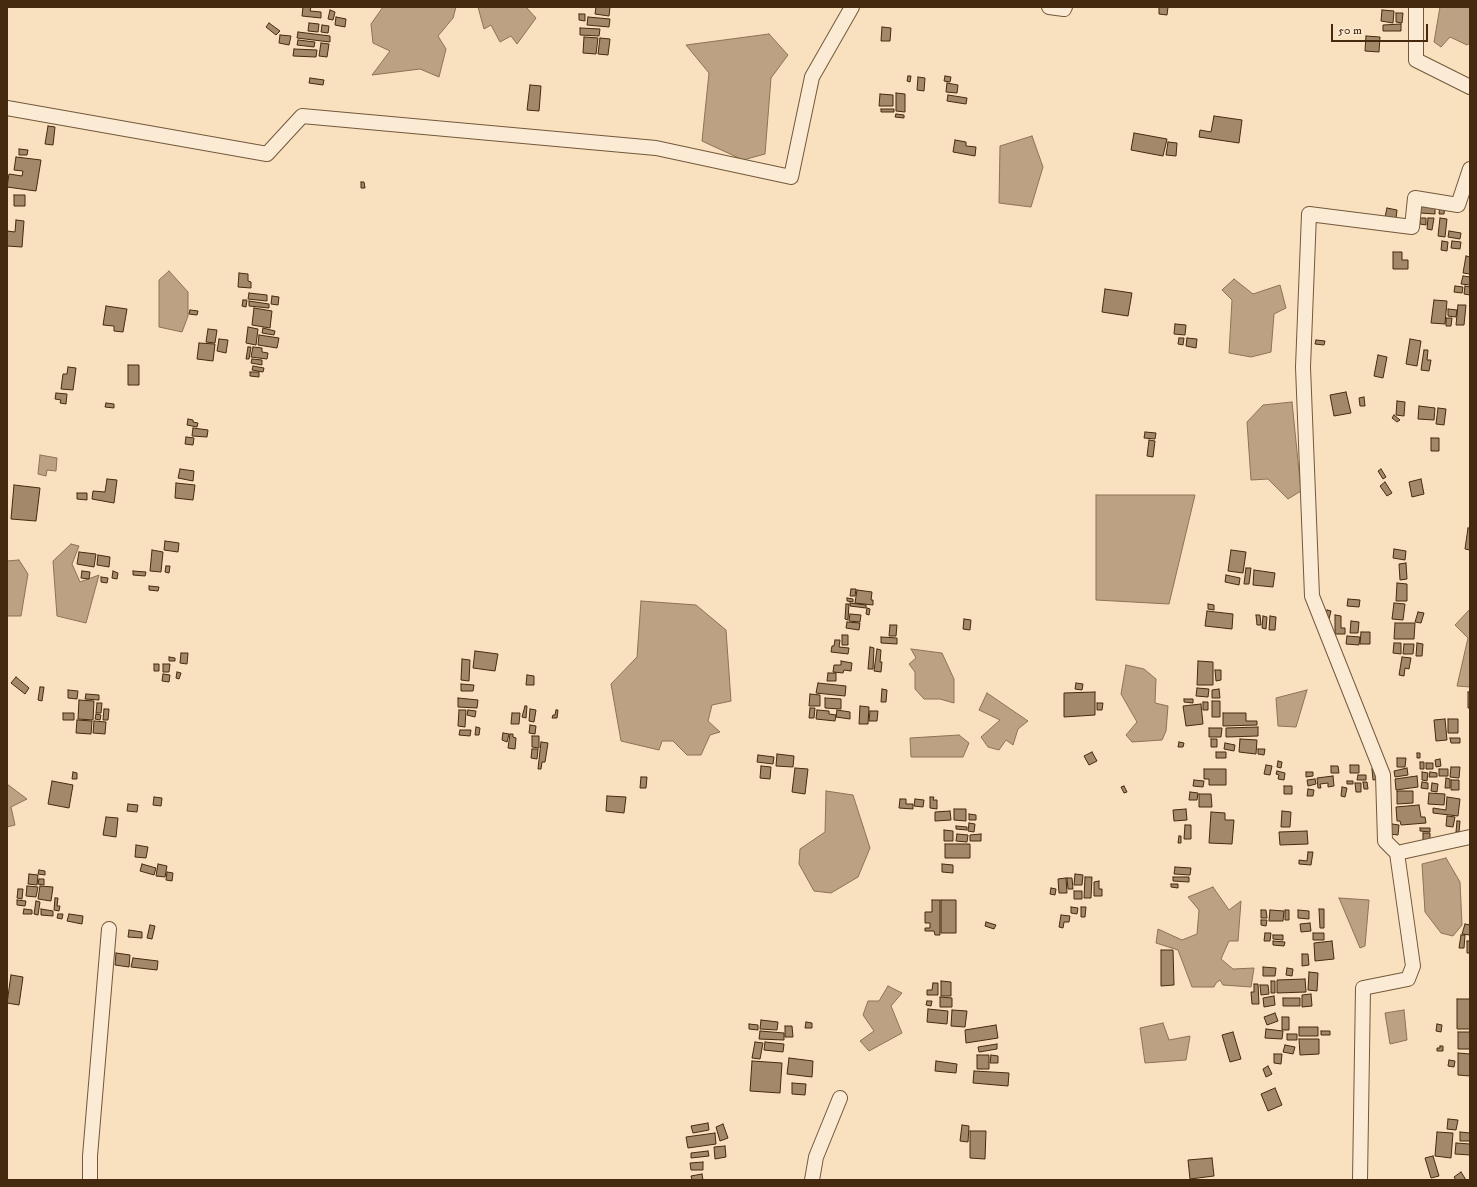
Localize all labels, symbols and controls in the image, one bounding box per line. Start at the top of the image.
scale bar [1333,16,1430,42]
text: 50 m [1338,23,1362,38]

